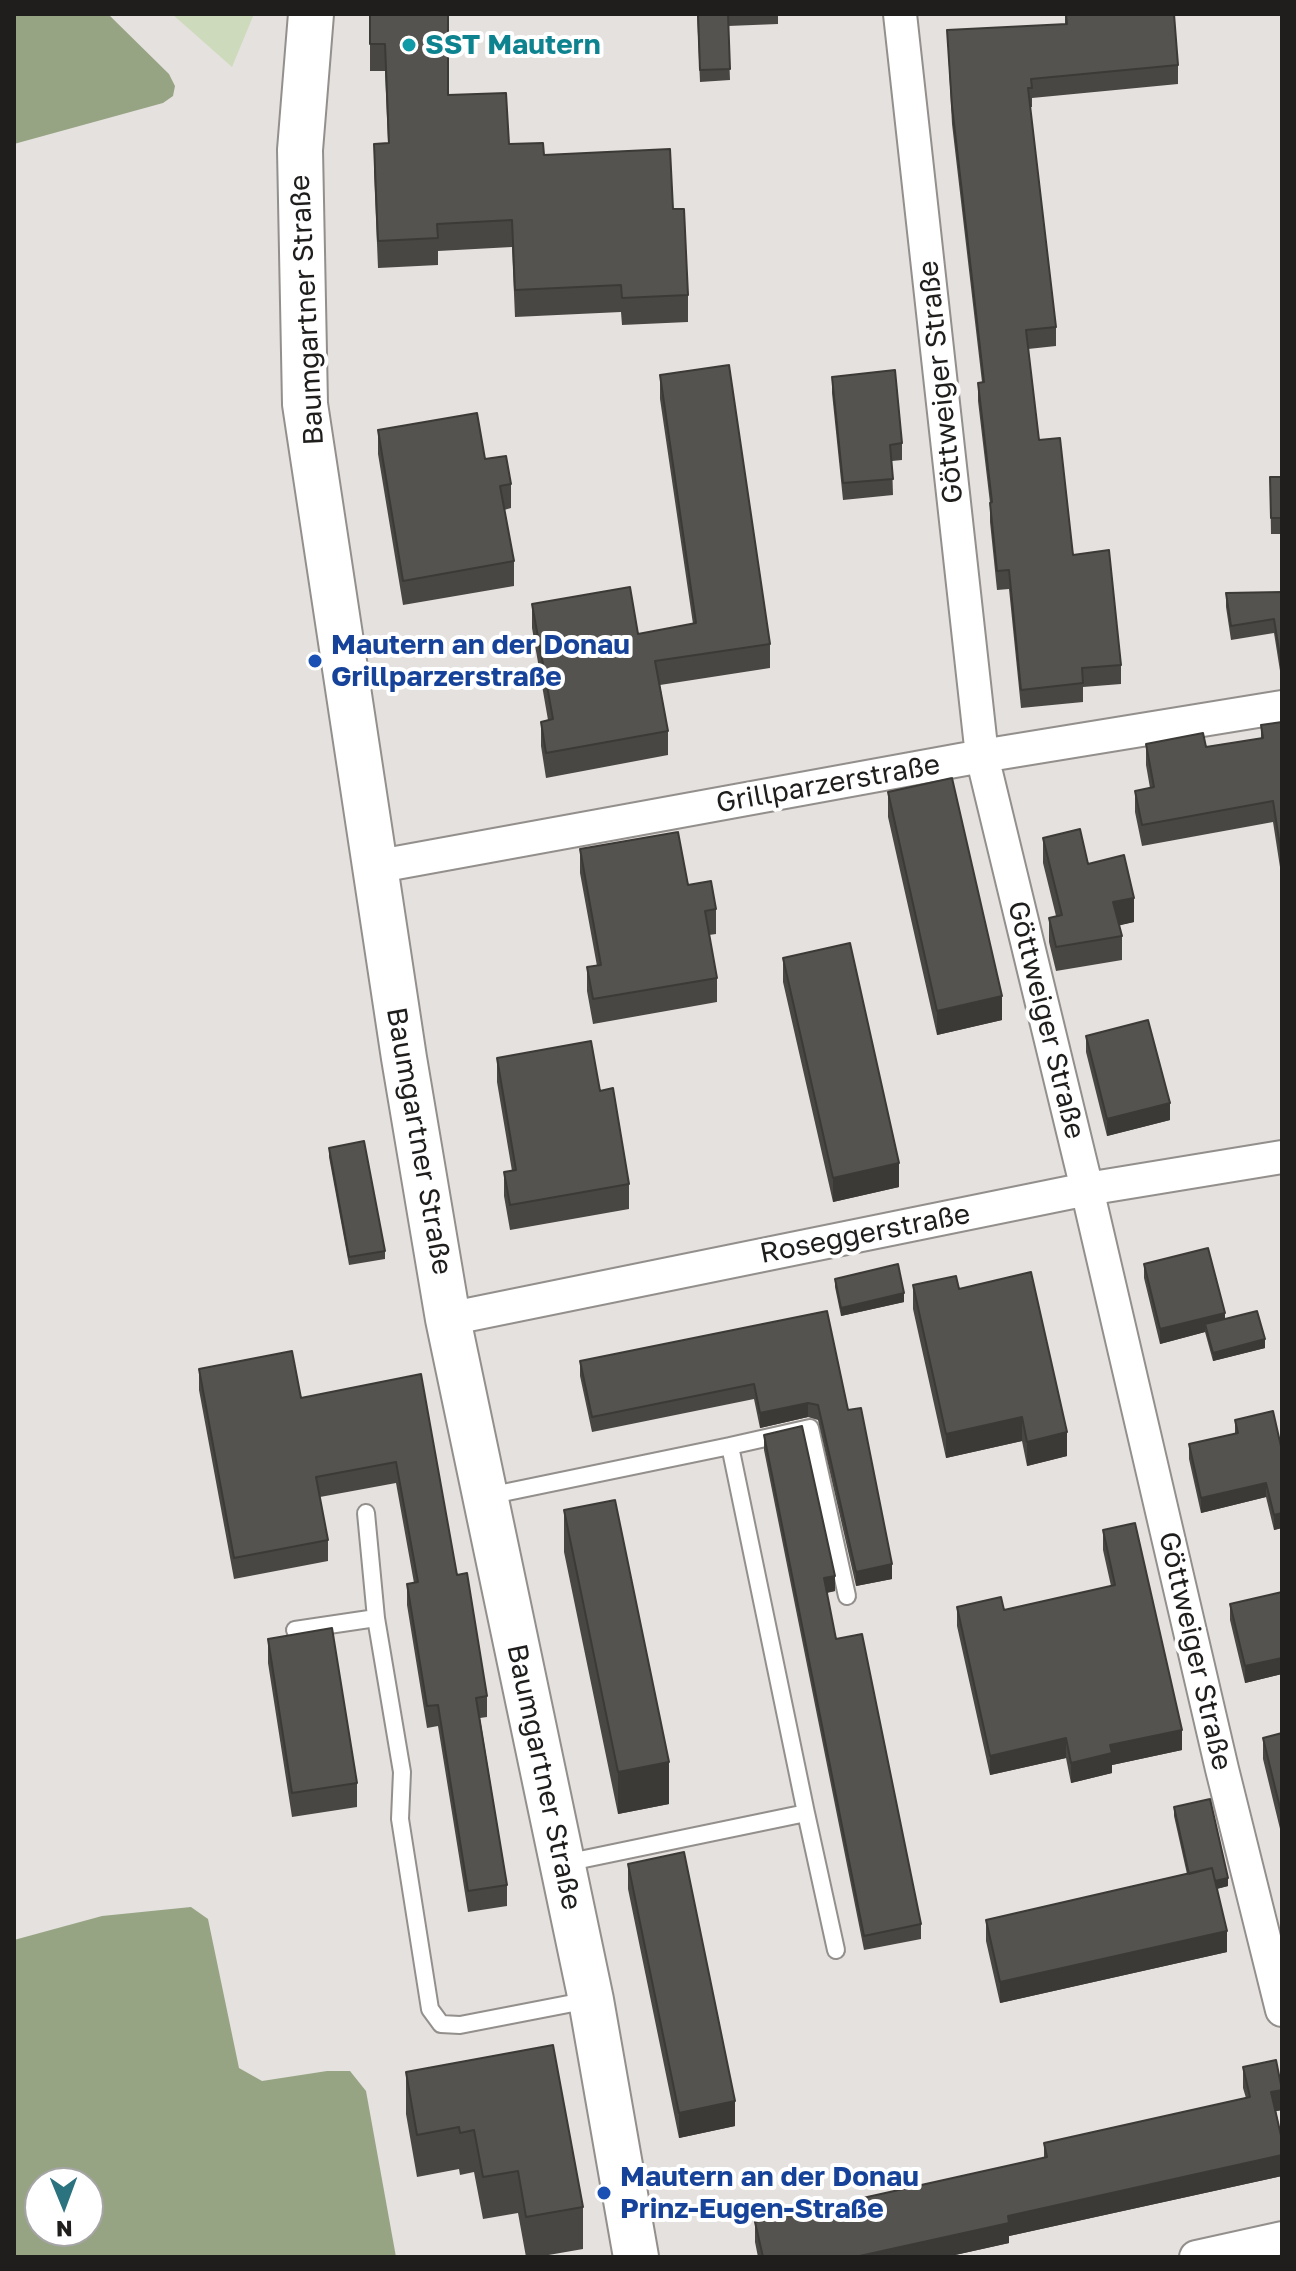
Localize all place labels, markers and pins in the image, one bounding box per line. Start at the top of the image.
place label: SST Mautern [425,28,601,62]
marker: SST Mautern [400,36,418,54]
place label: Mautern an der Donau Grillparzerstraße [331,628,630,694]
marker: Mautern an der Donau Grillparzerstraße [306,652,324,670]
place label: Mautern an der Donau Prinz-Eugen-Straße [620,2160,919,2226]
marker: Mautern an der Donau Prinz-Eugen-Straße [595,2184,613,2202]

